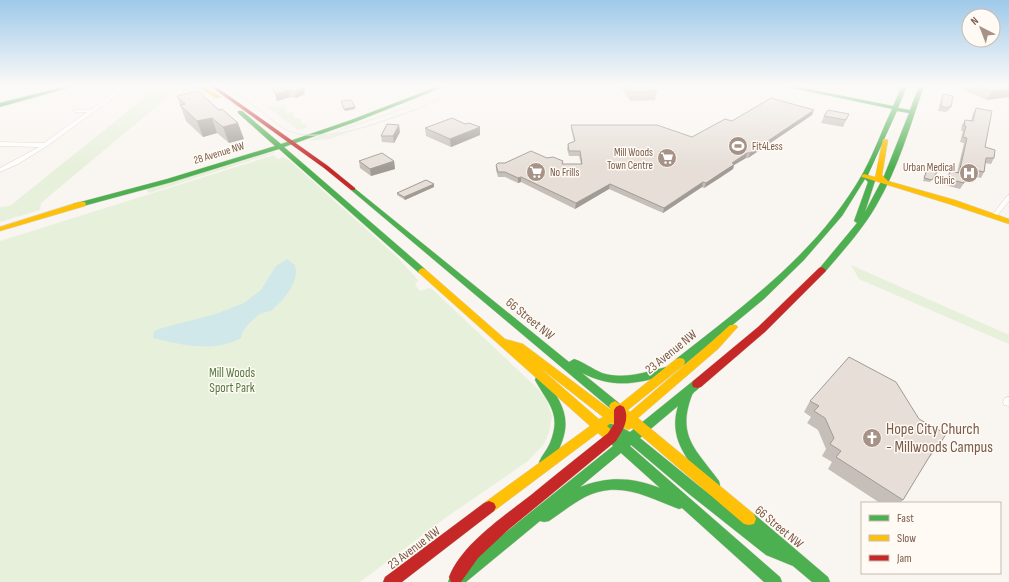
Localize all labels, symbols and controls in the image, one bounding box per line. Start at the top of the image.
north arrow [961,8,1001,48]
text: N [968,14,981,28]
sports icon: Fit4Less [727,135,749,157]
street label: 28 Avenue NW [192,139,246,167]
place label: Fit4Less [752,140,783,153]
place label: Mill Woods Town Centre [607,146,653,172]
supermarket icon: Mill Woods Town Centre [656,147,678,169]
supermarket icon: No Frills [525,161,547,183]
place label: Urban Medical Clinic [903,161,955,187]
hospital icon: Urban Medical Clinic [958,162,980,184]
place label: No Frills [550,166,579,179]
street label: 66 Street NW [502,295,558,344]
street label: 23 Avenue NW [642,326,700,378]
park label: Mill Woods Sport Park [209,365,255,396]
place label: Hope City Church - Millwoods Campus [886,420,993,457]
church icon: Hope City Church - Millwoods Campus [861,427,883,449]
street label: 66 Street NW [752,502,807,552]
legend [861,502,1001,574]
text: Fast [897,511,914,526]
street label: 23 Avenue NW [384,523,444,573]
text: Slow [897,531,916,546]
text: Jam [896,551,912,566]

